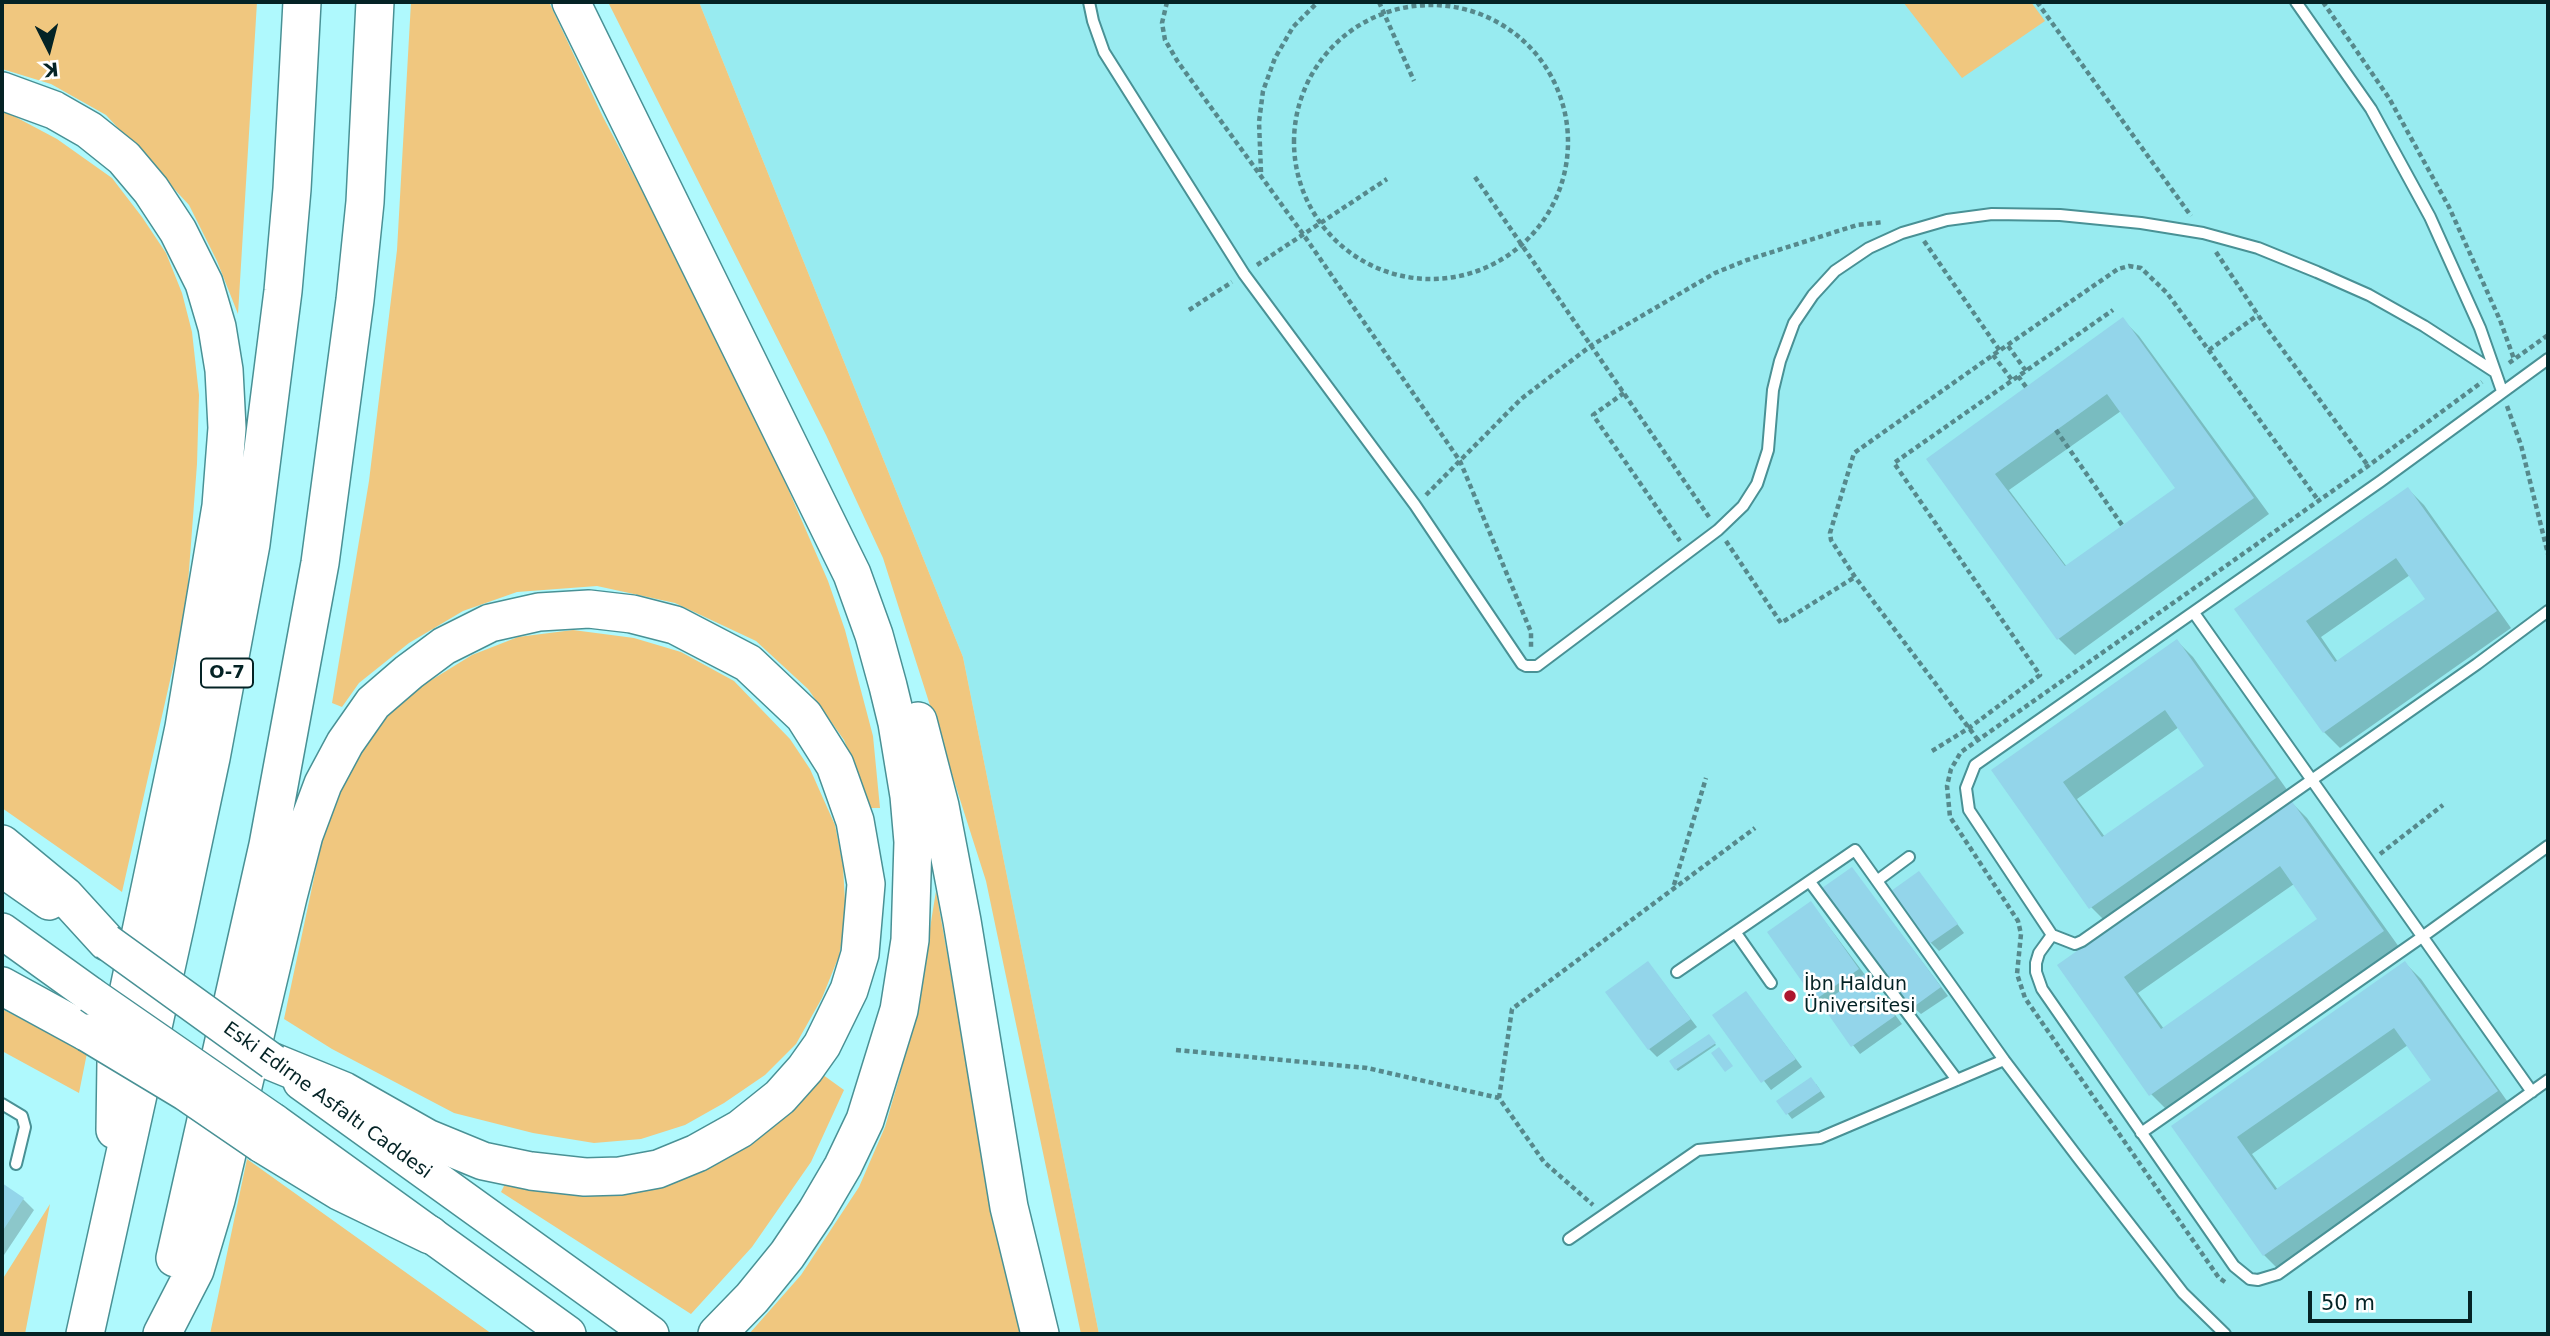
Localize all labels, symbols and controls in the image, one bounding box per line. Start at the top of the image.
north arrow [14,14,84,84]
text: K [43,58,60,82]
road number: O-7 [201,658,253,688]
place label: İbn Haldun Üniversitesi [1804,974,1915,1018]
marker: İbn Haldun Üniversitesi [1782,988,1798,1004]
street label: Eski Edirne Asfaltı Caddesi [218,1018,436,1184]
scale bar [2312,1276,2476,1320]
text: 50 m [2321,1291,2375,1315]

